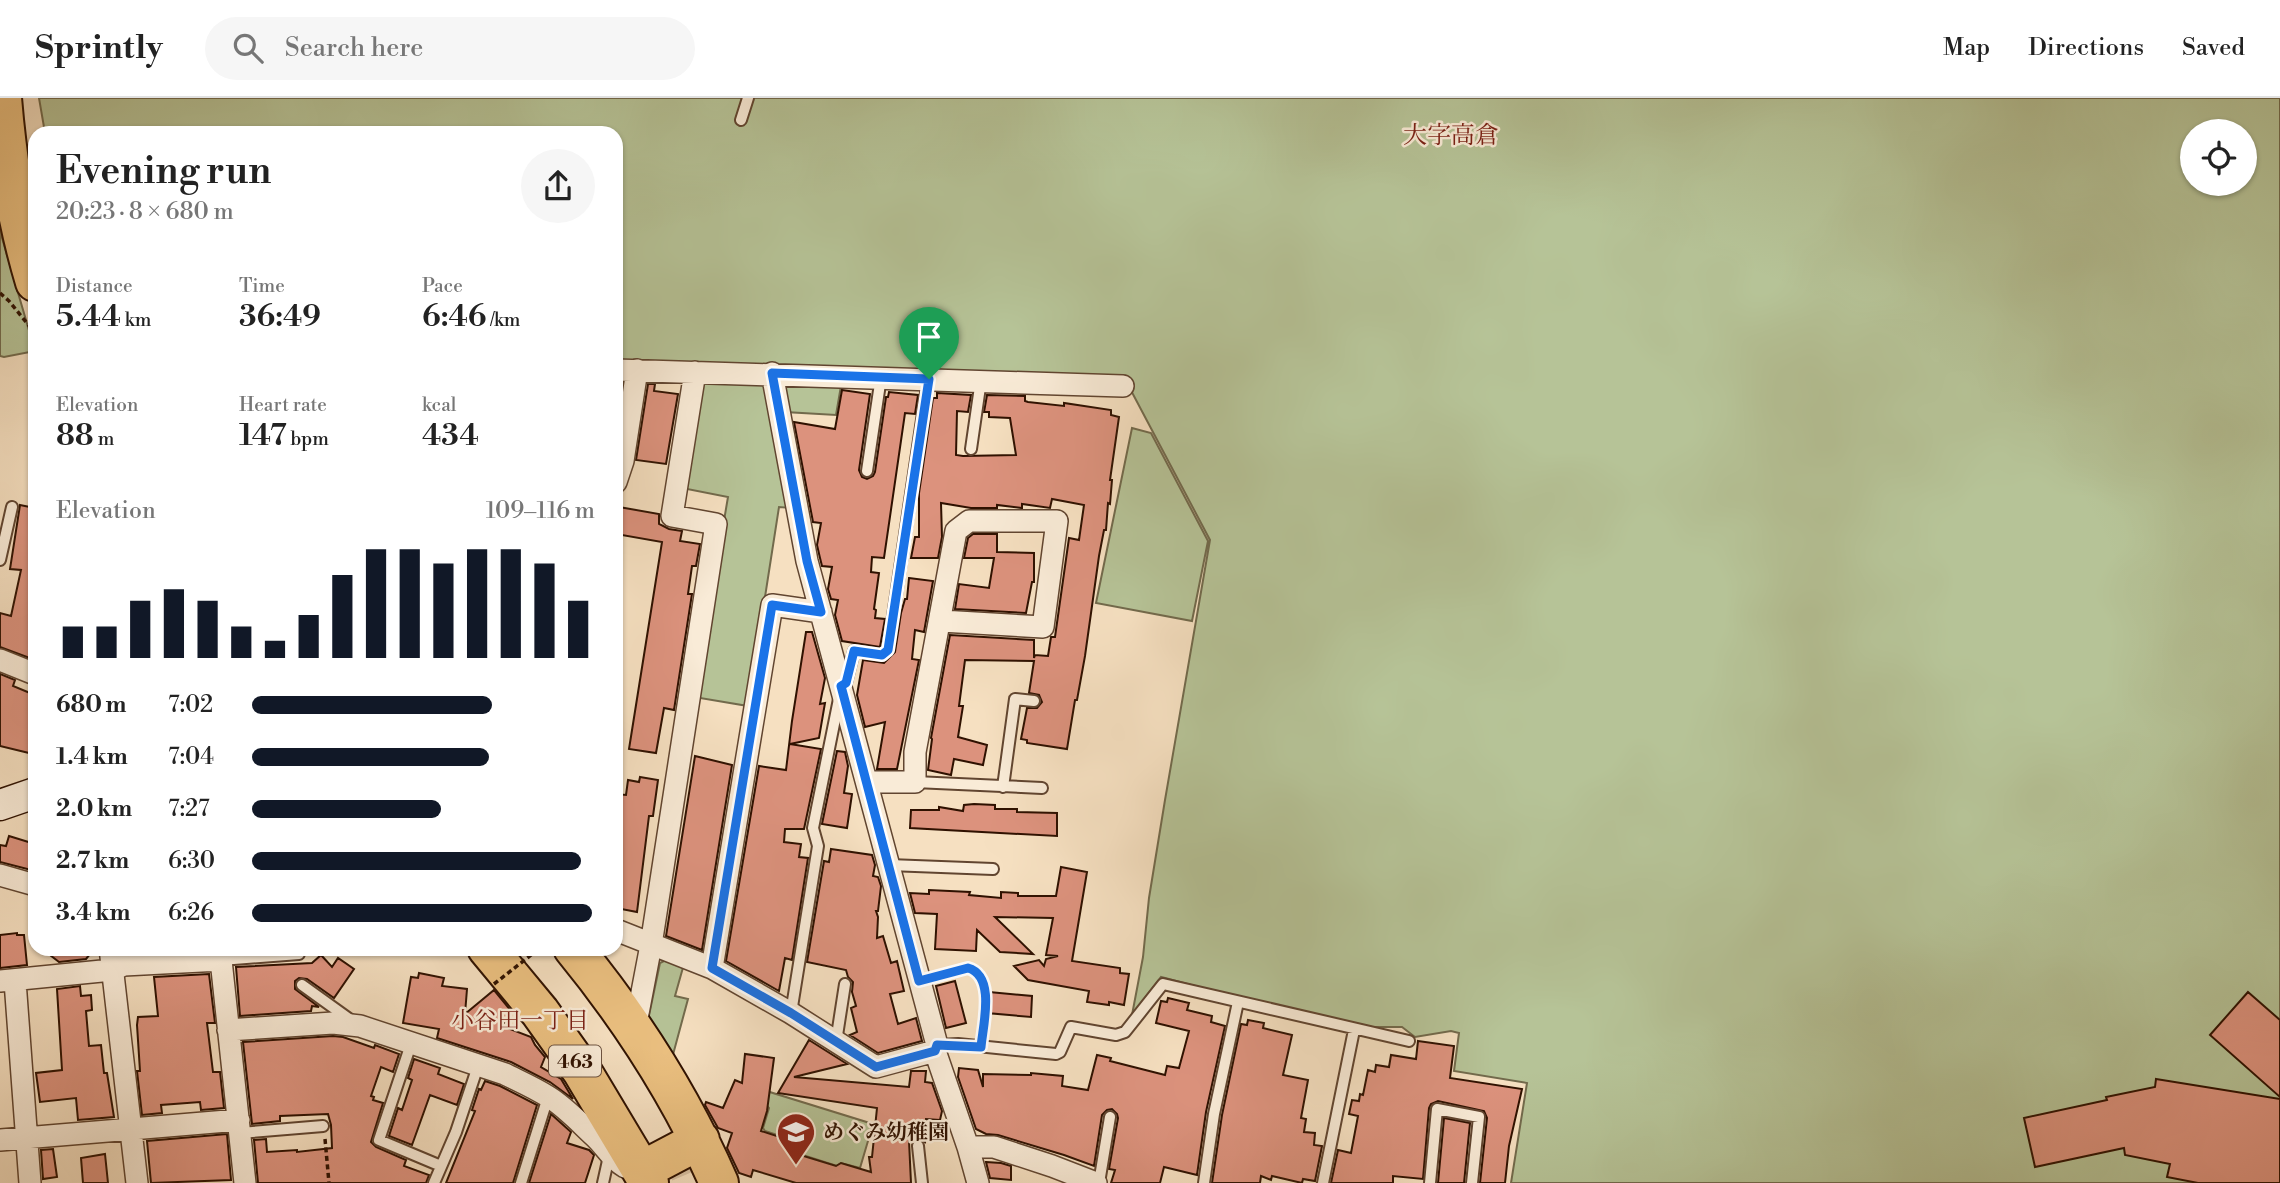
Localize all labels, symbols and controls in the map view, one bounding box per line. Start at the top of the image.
search box [205,17,695,80]
text: Sprintly [35,28,163,69]
icon: search [229,29,267,67]
text: Search here [285,32,423,64]
text: Map [1943,33,1990,63]
text: Directions [2028,33,2144,63]
text: Saved [2182,33,2245,63]
map controls [2180,119,2257,196]
button: locate [2180,119,2257,196]
district label: 大字高倉 [1403,121,1499,151]
text: Evening run [56,148,271,195]
button: share [521,149,595,223]
text: 20:23 · 8 × 680 m [56,198,234,226]
text: Distance [56,274,133,298]
text: Time [239,274,285,298]
text: Pace [422,274,463,298]
text: 5.44 [56,298,121,336]
text: 36:49 [239,298,321,336]
text: 6:46 [422,298,486,336]
pin [899,307,959,379]
text: km [121,308,151,332]
text: /km [486,308,521,332]
icon: arrive [910,318,948,356]
text: Elevation [56,393,138,417]
text: Heart rate [239,393,327,417]
text: kcal [422,393,456,417]
text: 88 [56,417,94,455]
text: 147 [239,417,287,455]
text: 434 [422,417,479,455]
text: m [94,427,114,451]
text: bpm [287,427,329,451]
text: Elevation [56,497,156,525]
text: 109–116 m [486,497,595,525]
text: 680 m [56,691,126,719]
text: 7:02 [168,691,213,719]
text: 1.4 km [56,743,128,771]
text: 7:04 [168,743,214,771]
text: 2.0 km [56,795,132,823]
text: 7:27 [168,795,210,823]
text: 2.7 km [56,847,129,875]
text: 6:30 [168,847,215,875]
text: 3.4 km [56,899,130,927]
text: 6:26 [168,899,214,927]
district label: 小谷田一丁目 [451,1007,589,1035]
road number: 463 [549,1046,601,1077]
school or university icon: めぐみ幼稚園 [775,1111,817,1166]
place label: めぐみ幼稚園 [823,1120,949,1146]

